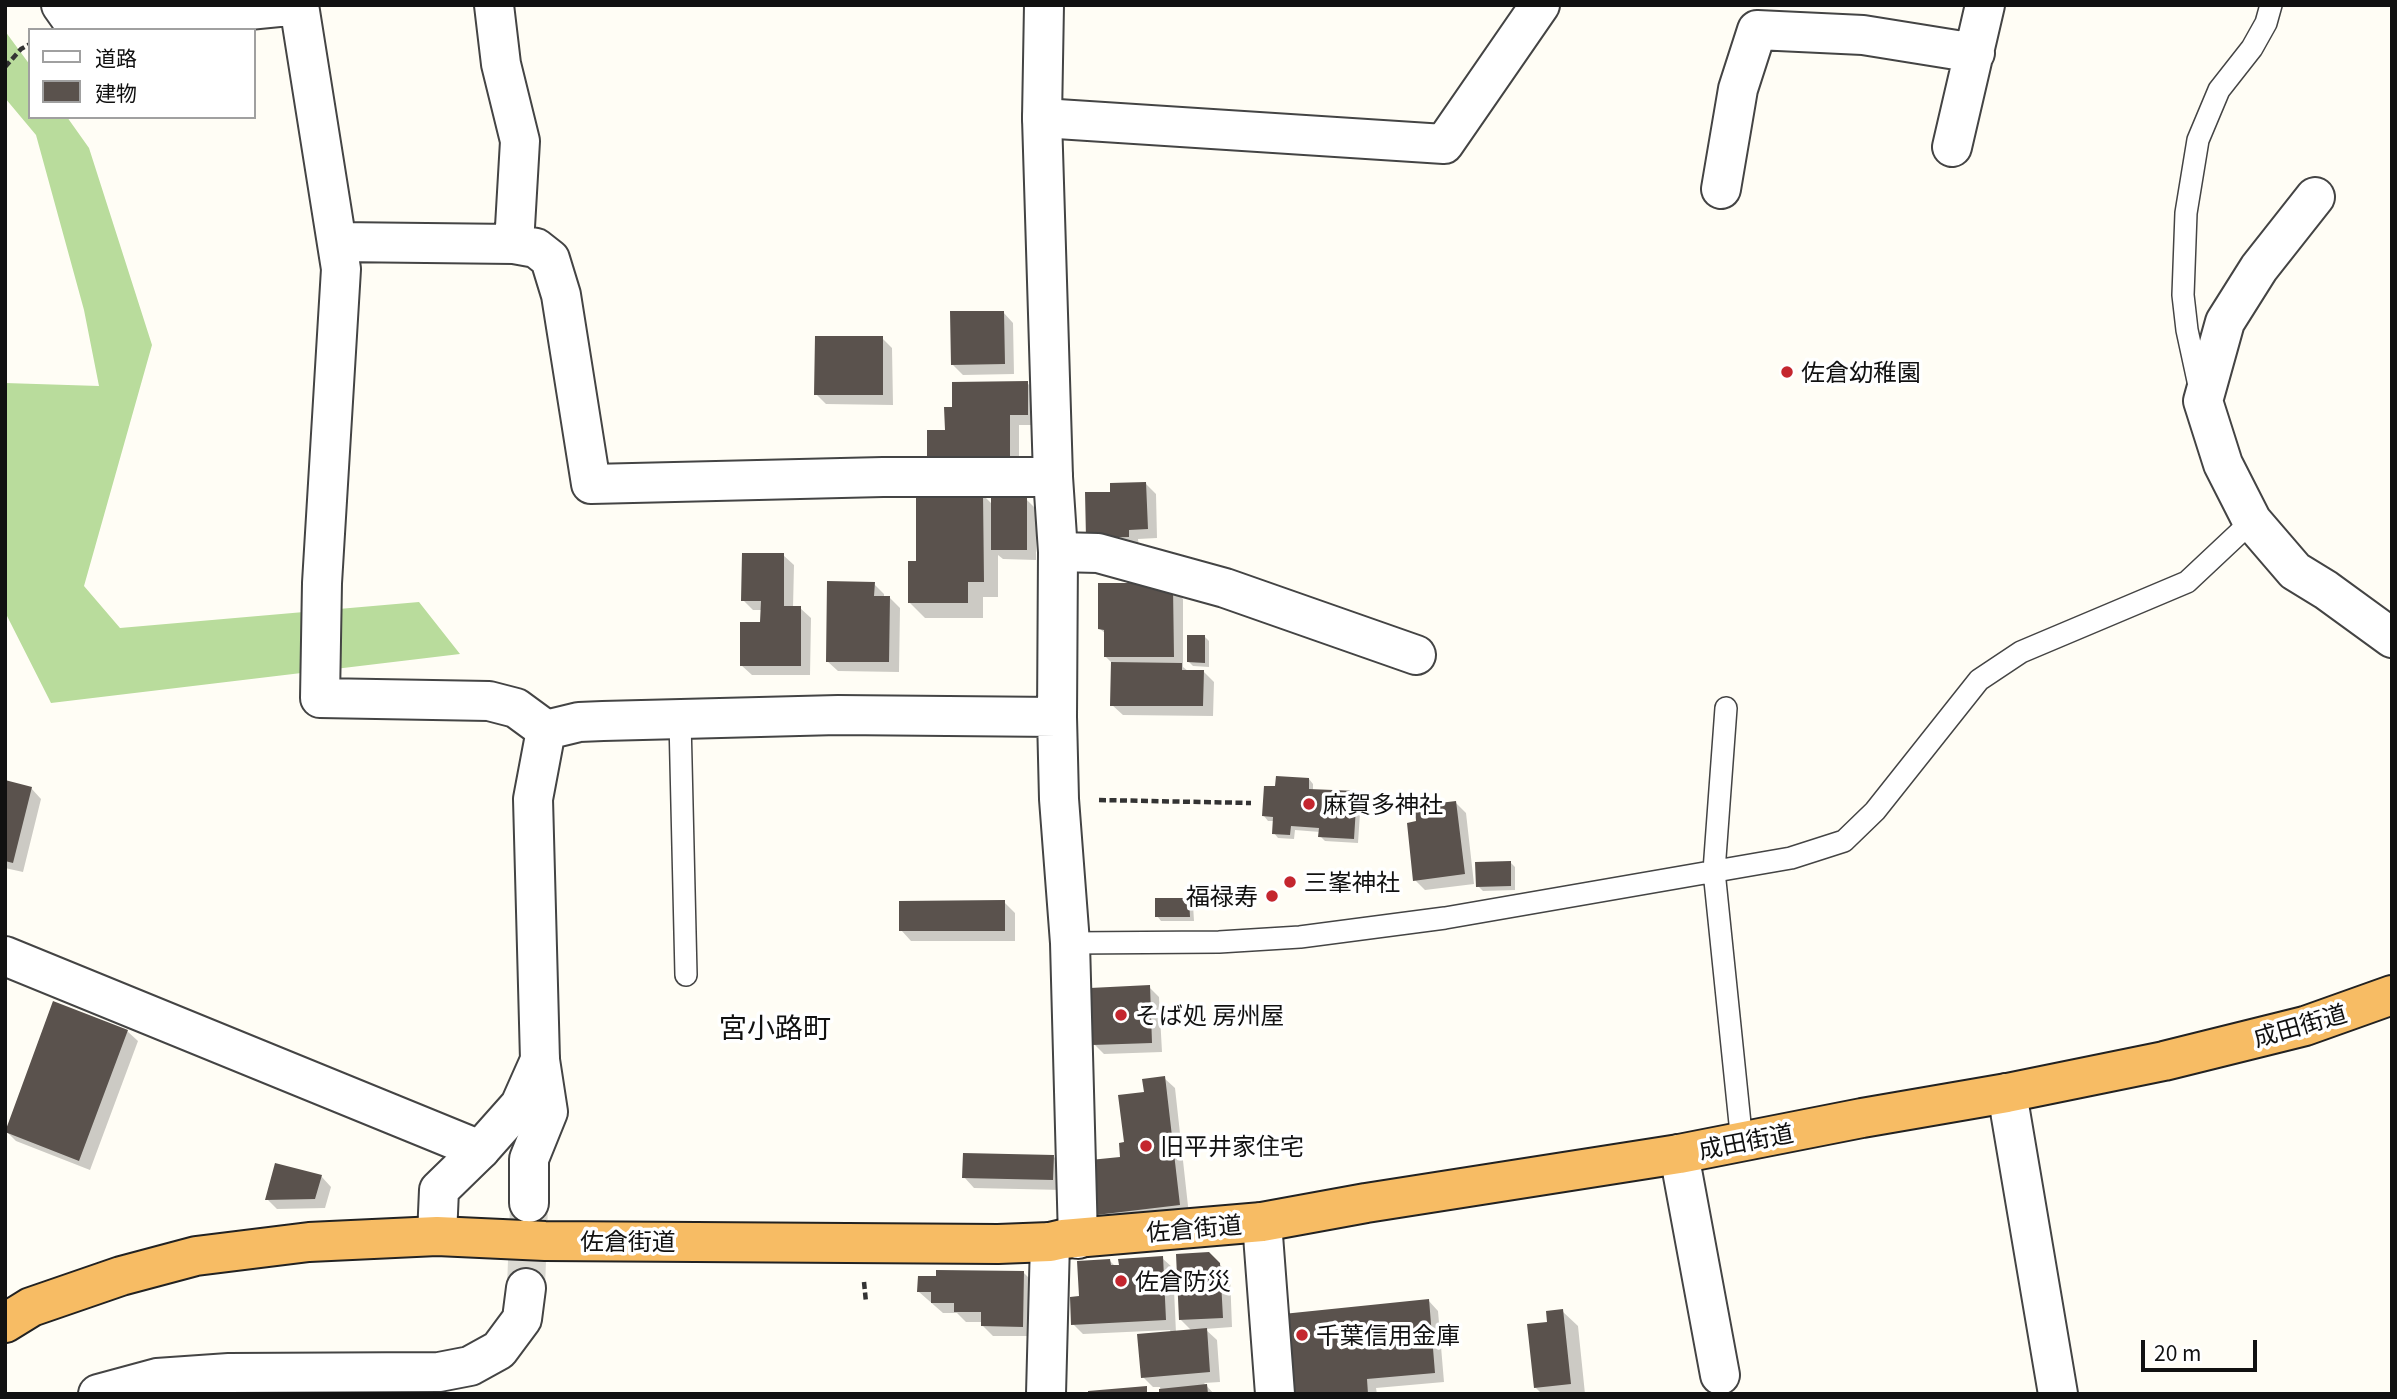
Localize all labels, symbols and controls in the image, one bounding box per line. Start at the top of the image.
legend [28,28,256,119]
text: 道路 [95,42,137,72]
text: 建物 [95,77,137,107]
place label: 佐倉幼稚園 [1801,358,1921,386]
marker: 佐倉幼稚園 [1779,364,1795,380]
place label: 麻賀多神社 [1323,790,1443,818]
marker: 麻賀多神社 [1301,796,1317,812]
place label: 三峯神社 [1304,868,1400,896]
marker: 三峯神社 [1282,874,1298,890]
place label: 福禄寿 [1186,882,1258,910]
marker: 福禄寿 [1264,888,1280,904]
street label: 成田街道 [2250,998,2350,1052]
place label: そば処 房州屋 [1135,1001,1284,1029]
marker: そば処 房州屋 [1113,1007,1129,1023]
district label: 宮小路町 [719,1010,831,1044]
street label: 成田街道 [1696,1118,1796,1164]
place label: 旧平井家住宅 [1160,1132,1304,1160]
marker: 旧平井家住宅 [1138,1138,1154,1154]
street label: 佐倉街道 [1145,1209,1243,1247]
street label: 佐倉街道 [580,1227,676,1255]
place label: 佐倉防災 [1135,1267,1231,1295]
marker: 佐倉防災 [1113,1273,1129,1289]
place label: 千葉信用金庫 [1316,1321,1460,1349]
scale bar [2145,1326,2260,1370]
marker: 千葉信用金庫 [1294,1327,1310,1343]
text: 20 m [2154,1337,2201,1367]

